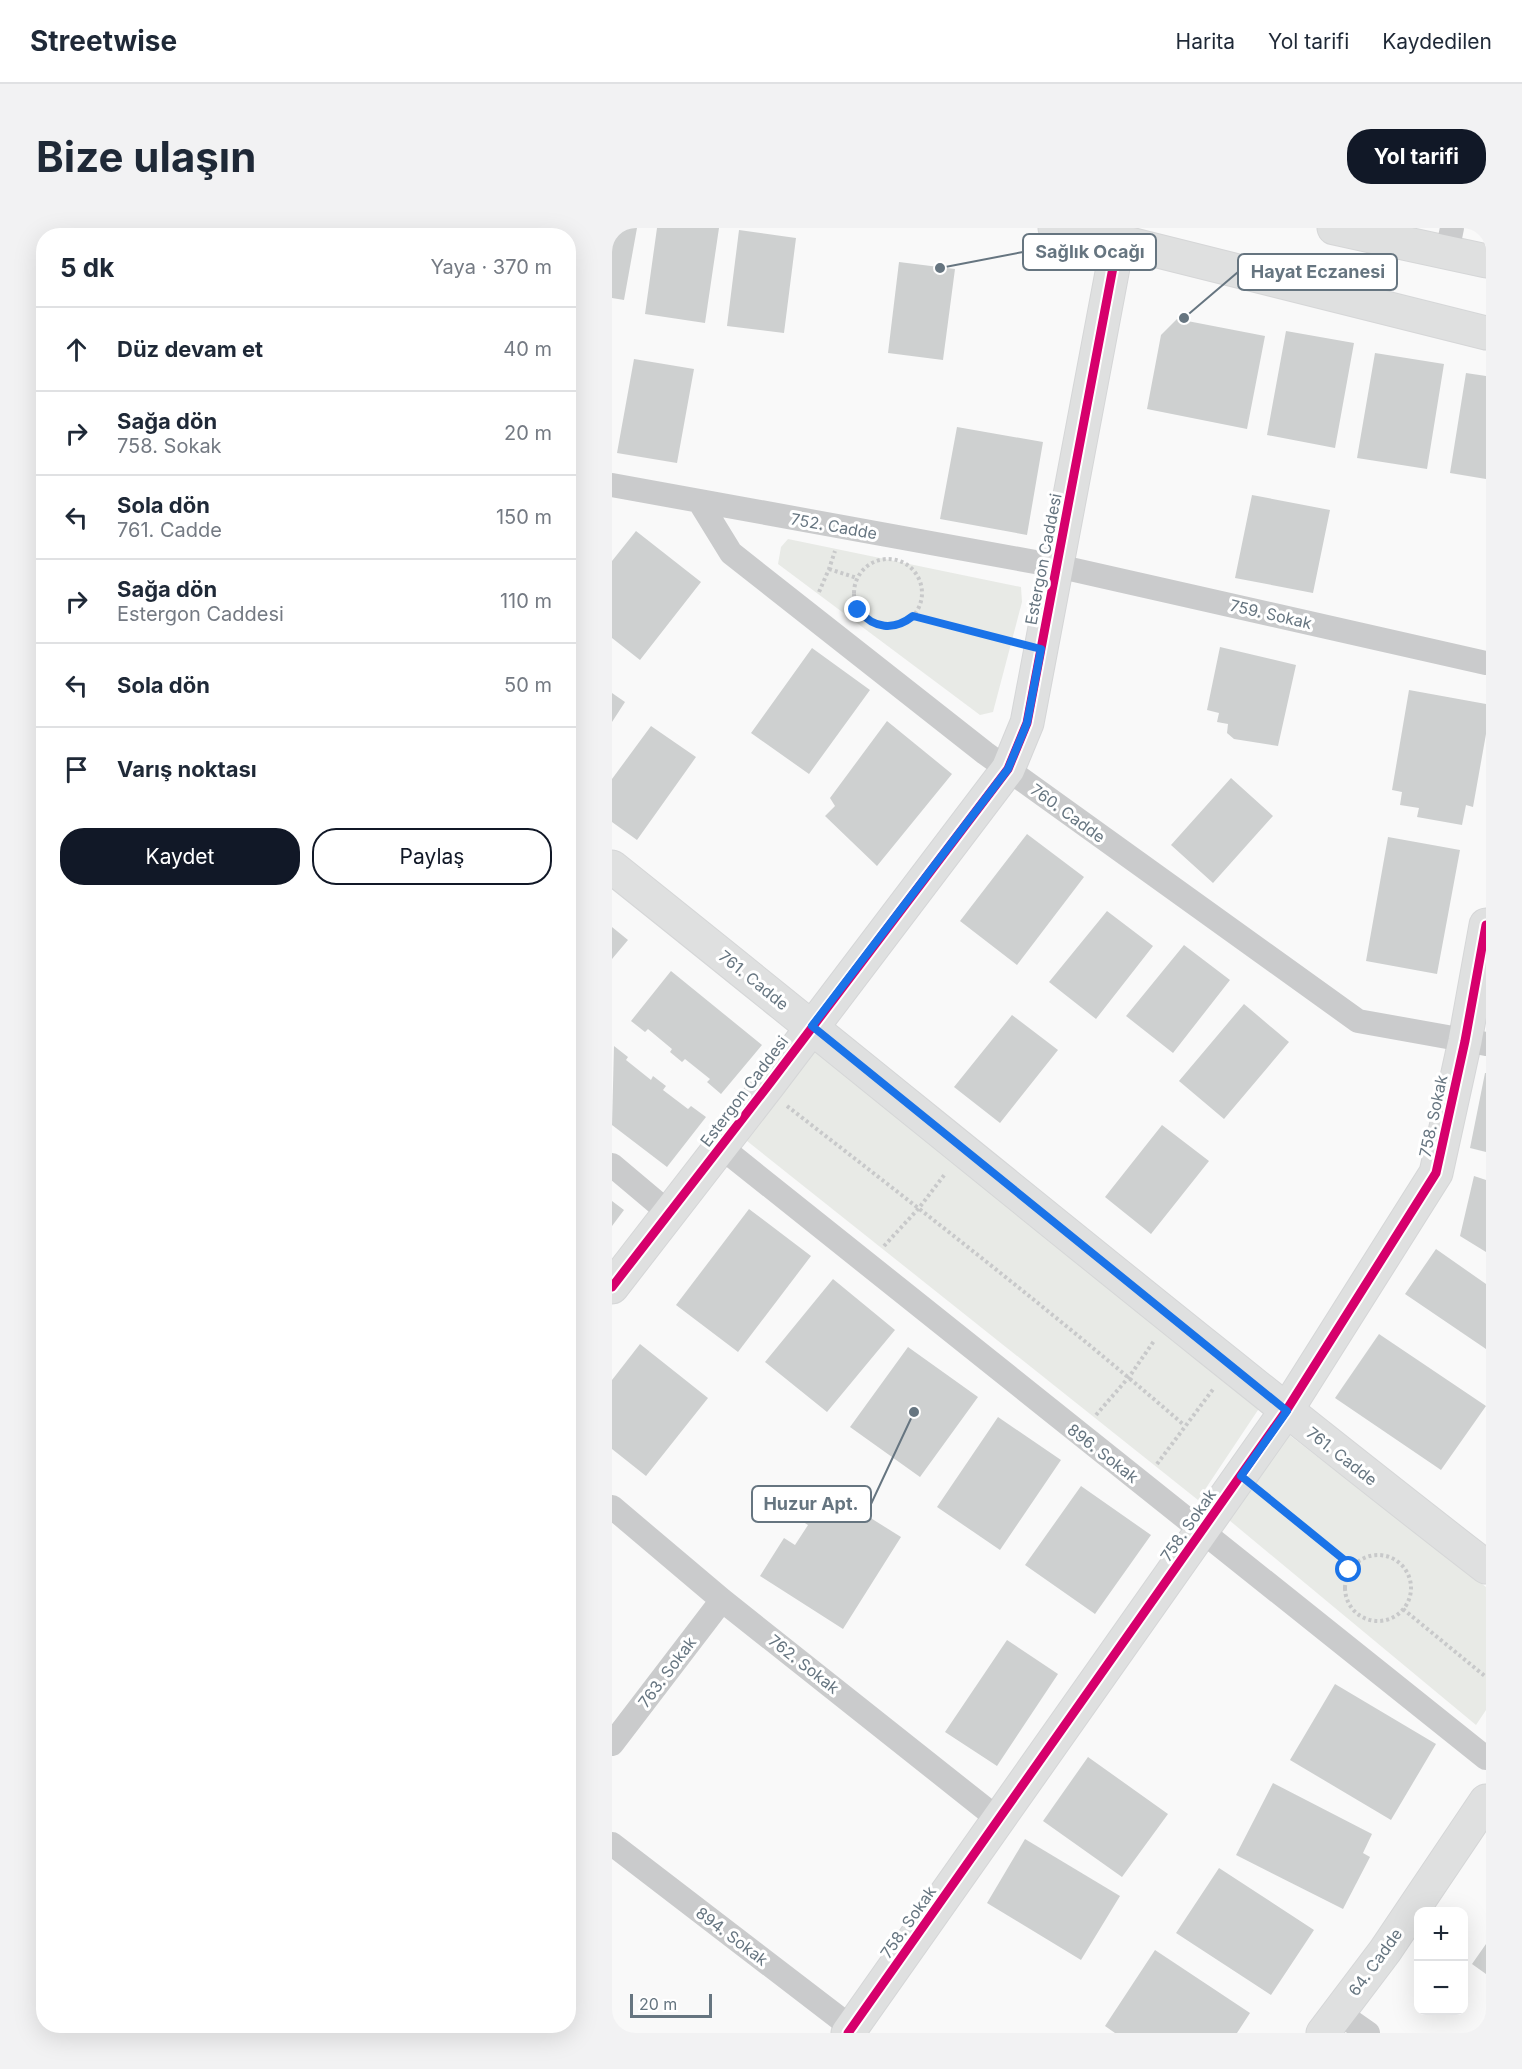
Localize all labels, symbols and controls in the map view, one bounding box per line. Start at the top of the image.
text: Streetwise [30,24,177,58]
text: Harita [1176,29,1235,54]
text: Yol tarifi [1268,29,1349,54]
text: Kaydedilen [1382,29,1492,54]
button: Yol tarifi [1347,129,1486,184]
text: Bize ulaşın [36,131,256,182]
callout: Sağlık Ocağı [1023,234,1156,270]
text: Sağlık Ocağı [1035,241,1145,262]
text: 5 dk [60,252,114,283]
callout: Hayat Eczanesi [1238,254,1397,290]
text: Yaya · 370 m [430,255,552,279]
text: Hayat Eczanesi [1251,261,1385,282]
icon: ahead [60,333,93,366]
text: Düz devam et [117,336,263,362]
text: 40 m [503,337,552,361]
text: Sağa dön [117,408,217,434]
icon: right [60,417,93,450]
text: 20 m [504,421,552,445]
text: 758. Sokak [117,434,222,458]
text: Sola dön [117,492,210,518]
street label: Estergon Caddesi [1020,492,1066,626]
icon: left [60,501,93,534]
text: 150 m [496,505,552,529]
street label: 752. Cadde [789,509,879,543]
text: 761. Cadde [117,518,222,542]
text: Sağa dön [117,576,217,602]
icon: right [60,585,93,618]
text: 110 m [500,589,552,613]
street label: 759. Sokak [1228,595,1314,633]
route end [844,596,870,622]
text: Estergon Caddesi [117,602,284,626]
icon: left [60,669,93,702]
text: Sola dön [117,672,210,698]
text: 50 m [504,673,552,697]
icon: arrive [60,753,93,786]
text: Varış noktası [117,756,257,782]
street label: 760. Cadde [1027,779,1109,847]
button: Kaydet [60,828,300,885]
button: Paylaş [312,828,552,885]
street label: 761. Cadde [715,946,793,1014]
street label: Estergon Caddesi [696,1032,792,1150]
street label: 758. Sokak [1415,1073,1452,1159]
street label: 896. Sokak [1063,1419,1143,1487]
street label: 761. Cadde [1303,1422,1381,1490]
street label: 758. Sokak [1156,1485,1220,1565]
callout: Huzur Apt. [752,1486,871,1522]
text: Huzur Apt. [763,1493,859,1514]
route start [1335,1556,1361,1582]
street label: 762. Sokak [765,1630,843,1698]
street label: 763. Sokak [634,1632,700,1711]
street label: 758. Sokak [876,1882,940,1962]
street label: 894. Sokak [692,1902,772,1970]
map controls [1414,1907,1468,2015]
button: + [1414,1907,1468,1961]
street label: 64. Cadde [1344,1924,1406,2000]
button: − [1414,1961,1468,2015]
scale bar [630,1991,712,2018]
text: 20 m [639,1994,677,2014]

